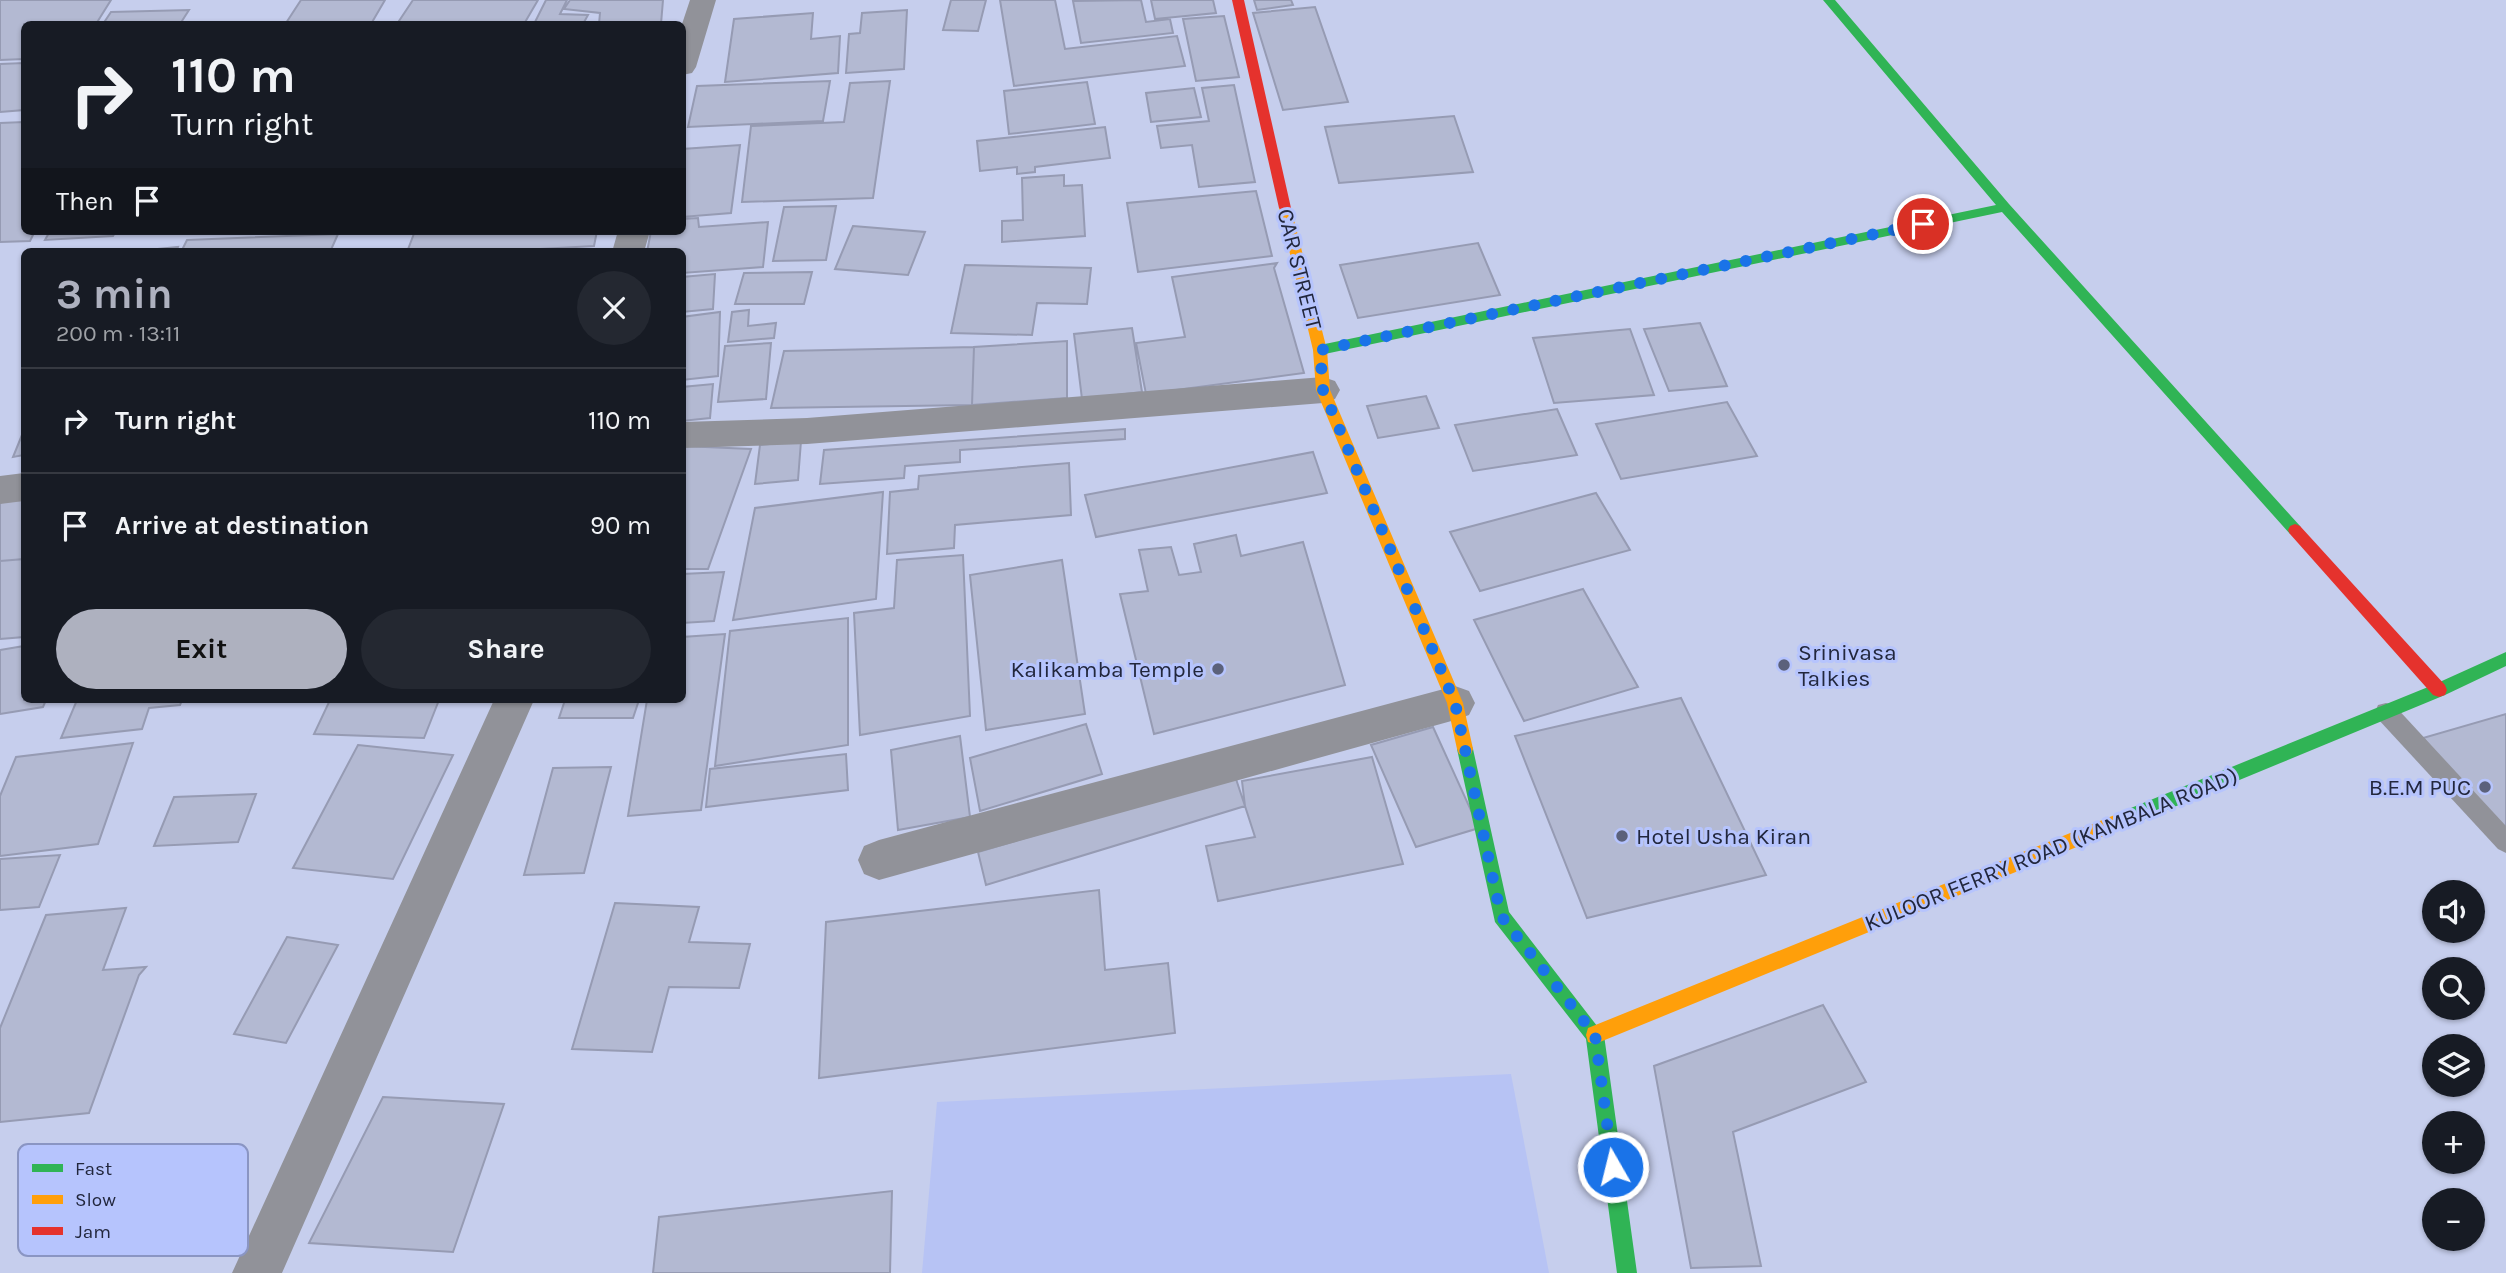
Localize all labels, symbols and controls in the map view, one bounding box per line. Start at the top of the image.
text: 110 m [171,47,296,104]
icon: right [56,49,147,140]
text: Turn right [171,106,313,143]
icon: arrive [128,182,166,220]
text: Then [56,186,114,217]
pin [1893,194,1953,254]
icon: arrive [1904,205,1942,243]
street label: CAR STREET [1271,206,1328,333]
text: 3 min [56,269,173,319]
button: close [577,271,651,345]
text: 200 m · 13:11 [56,320,180,347]
icon: right [56,402,94,440]
text: Turn right [115,405,236,436]
text: 110 m [588,405,651,436]
icon: arrive [56,507,94,545]
text: Arrive at destination [115,510,369,541]
text: 90 m [590,510,651,541]
button: Exit [56,609,347,689]
button: Share [361,609,651,689]
place label: Srinivasa Talkies [1798,639,1897,692]
place label: Kalikamba Temple [1010,656,1204,683]
marker: Srinivasa Talkies [1776,657,1792,673]
marker: Kalikamba Temple [1210,661,1226,677]
street label: KULOOR FERRY ROAD (KAMBALA ROAD) [1861,762,2242,937]
place label: B.E.M PUC [2369,774,2471,801]
marker: B.E.M PUC [2477,779,2493,795]
place label: Hotel Usha Kiran [1636,823,1811,850]
marker: Hotel Usha Kiran [1614,828,1630,844]
map controls [2422,880,2485,1251]
button: sound [2422,880,2485,943]
button: search [2422,957,2485,1020]
button: layers [2422,1034,2485,1097]
button: + [2422,1111,2485,1174]
position arrow [1576,1130,1650,1204]
legend [18,1144,248,1256]
text: Fast [75,1158,112,1180]
button: − [2422,1188,2485,1251]
text: Slow [75,1189,116,1211]
text: Jam [75,1221,111,1243]

